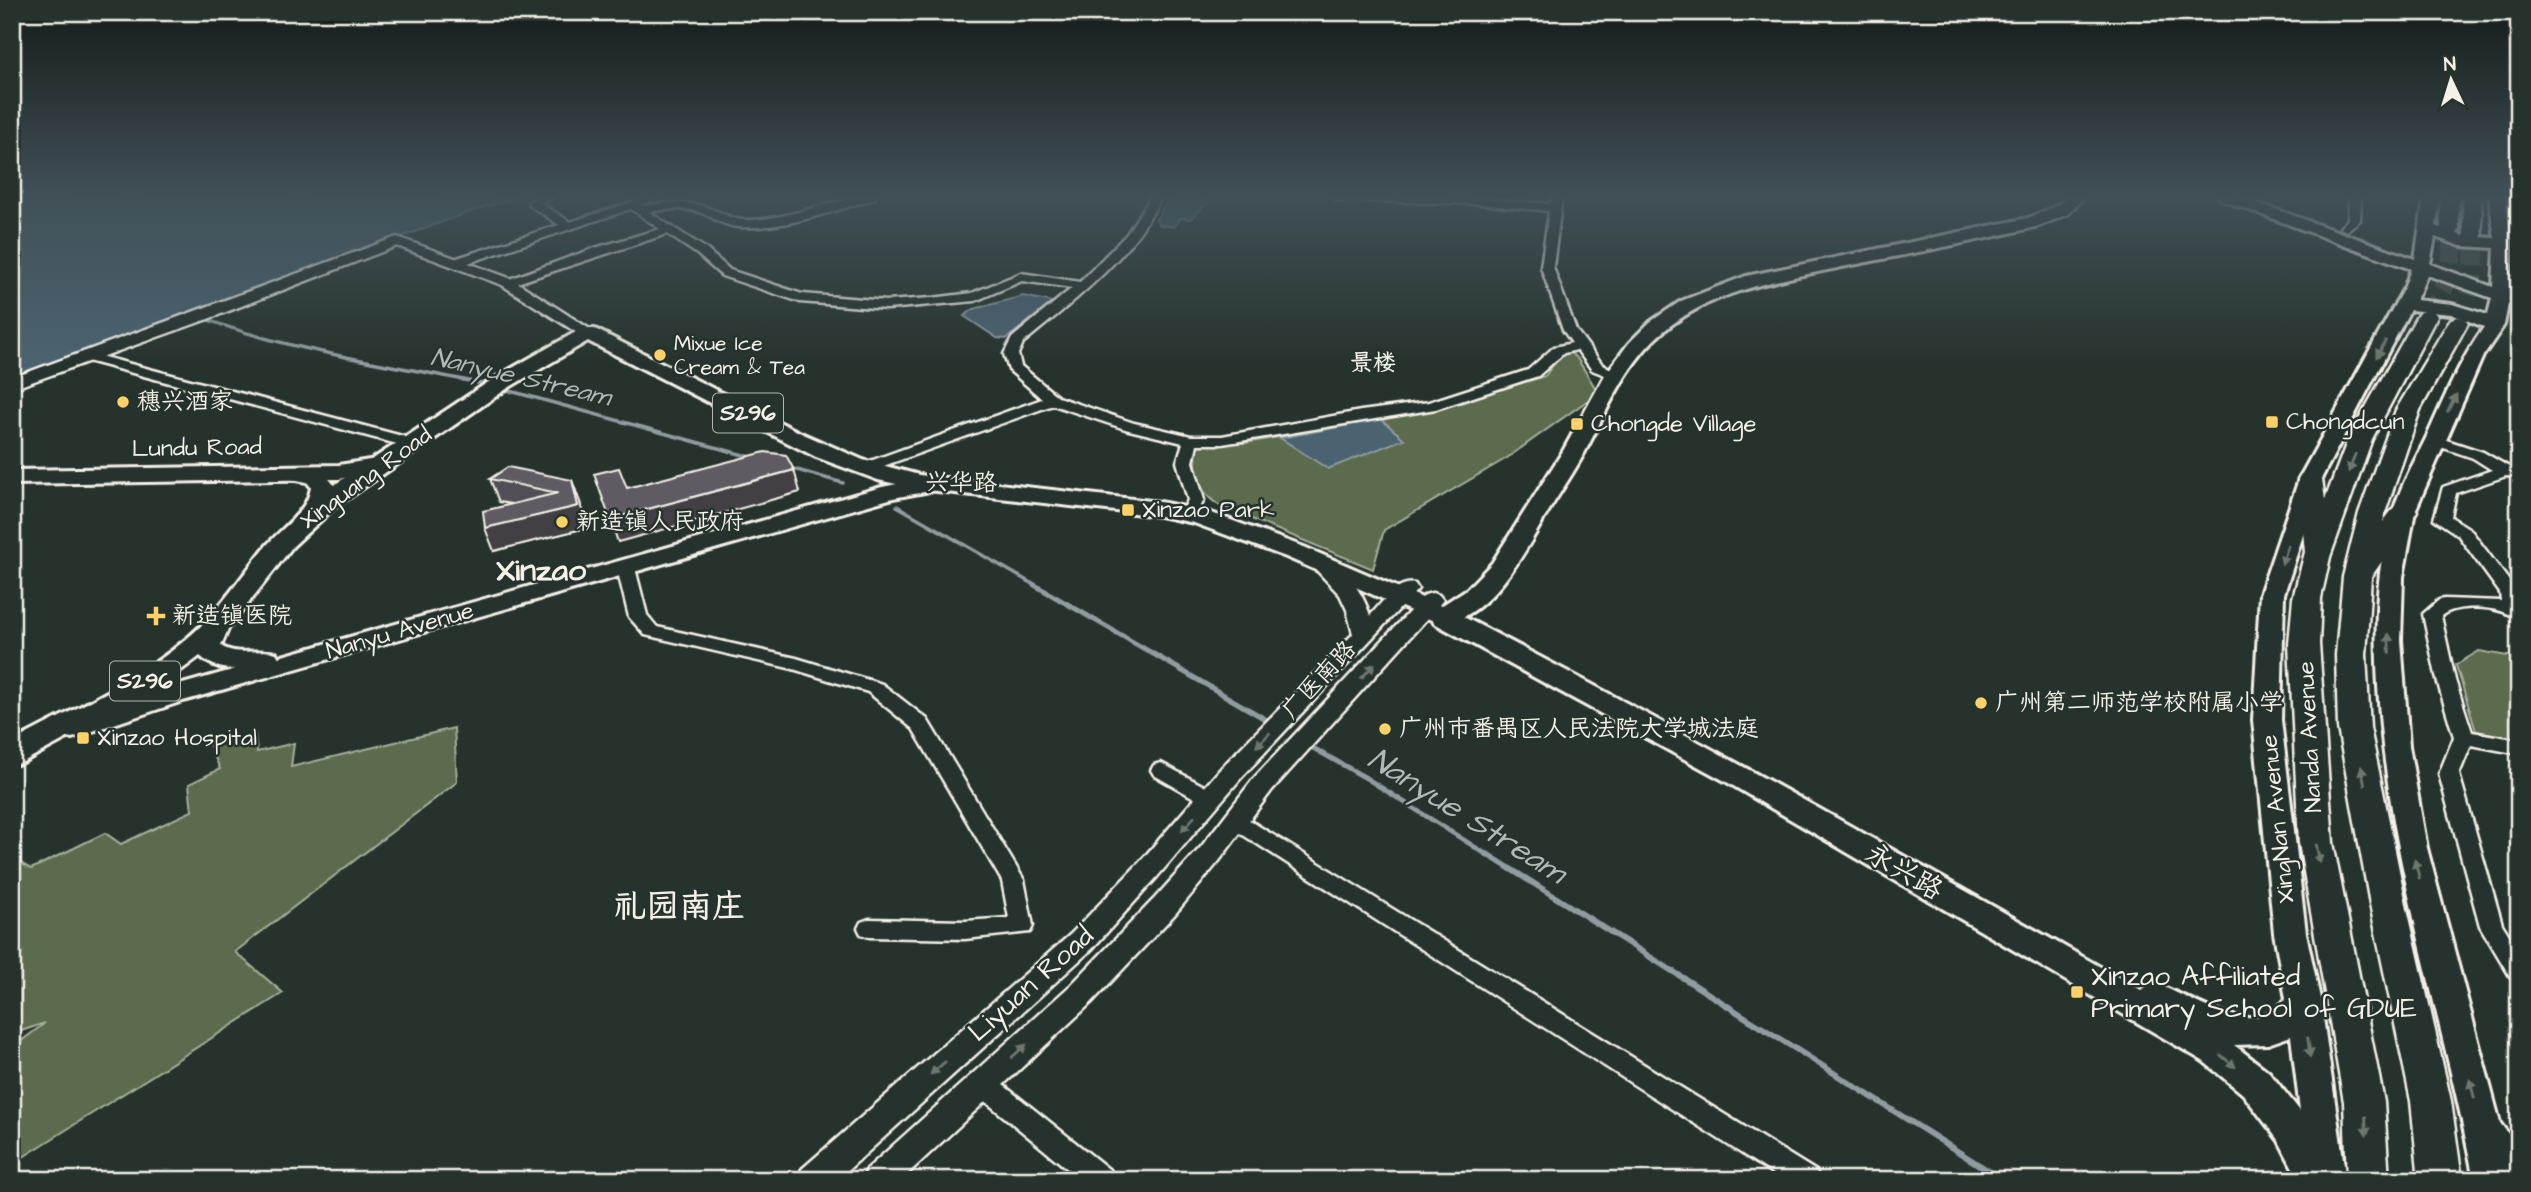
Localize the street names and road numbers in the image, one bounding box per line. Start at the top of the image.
road number: S296 [713,394,783,432]
street label: Xinguang Road [293,418,440,538]
street label: Lundu Road [132,430,262,466]
street label: 兴华路 [925,465,997,501]
street label: Nanyu Avenue [322,594,478,669]
street label: 广医南路 [1274,633,1364,727]
street label: Nanda Avenue [2289,661,2331,813]
road number: S296 [110,662,180,701]
street label: XingNan Avenue [2252,733,2305,905]
street label: 永兴路 [1858,834,1950,910]
street label: Liyuan Road [960,917,1104,1052]

